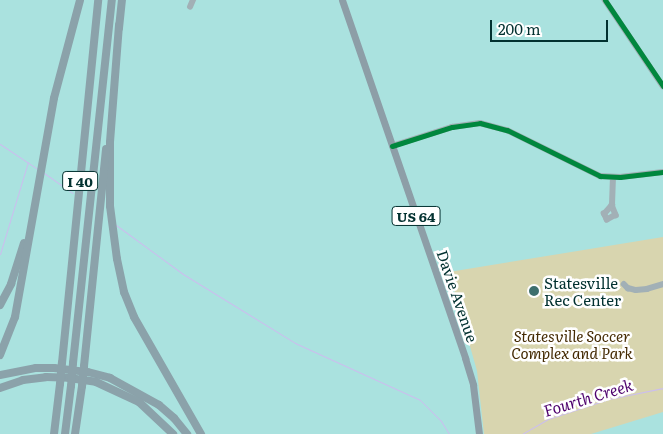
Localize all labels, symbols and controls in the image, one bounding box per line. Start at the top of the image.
scale bar [493,10,610,42]
text: 200 m [498,17,541,40]
road number: I 40 [61,170,99,192]
road number: US 64 [391,205,441,228]
street label: Davie Avenue [434,248,482,344]
place label: Statesville Rec Center [544,273,621,308]
marker: Statesville Rec Center [528,285,540,297]
park label: Statesville Soccer Complex and Park [511,326,633,361]
water label: Fourth Creek [541,374,635,420]

